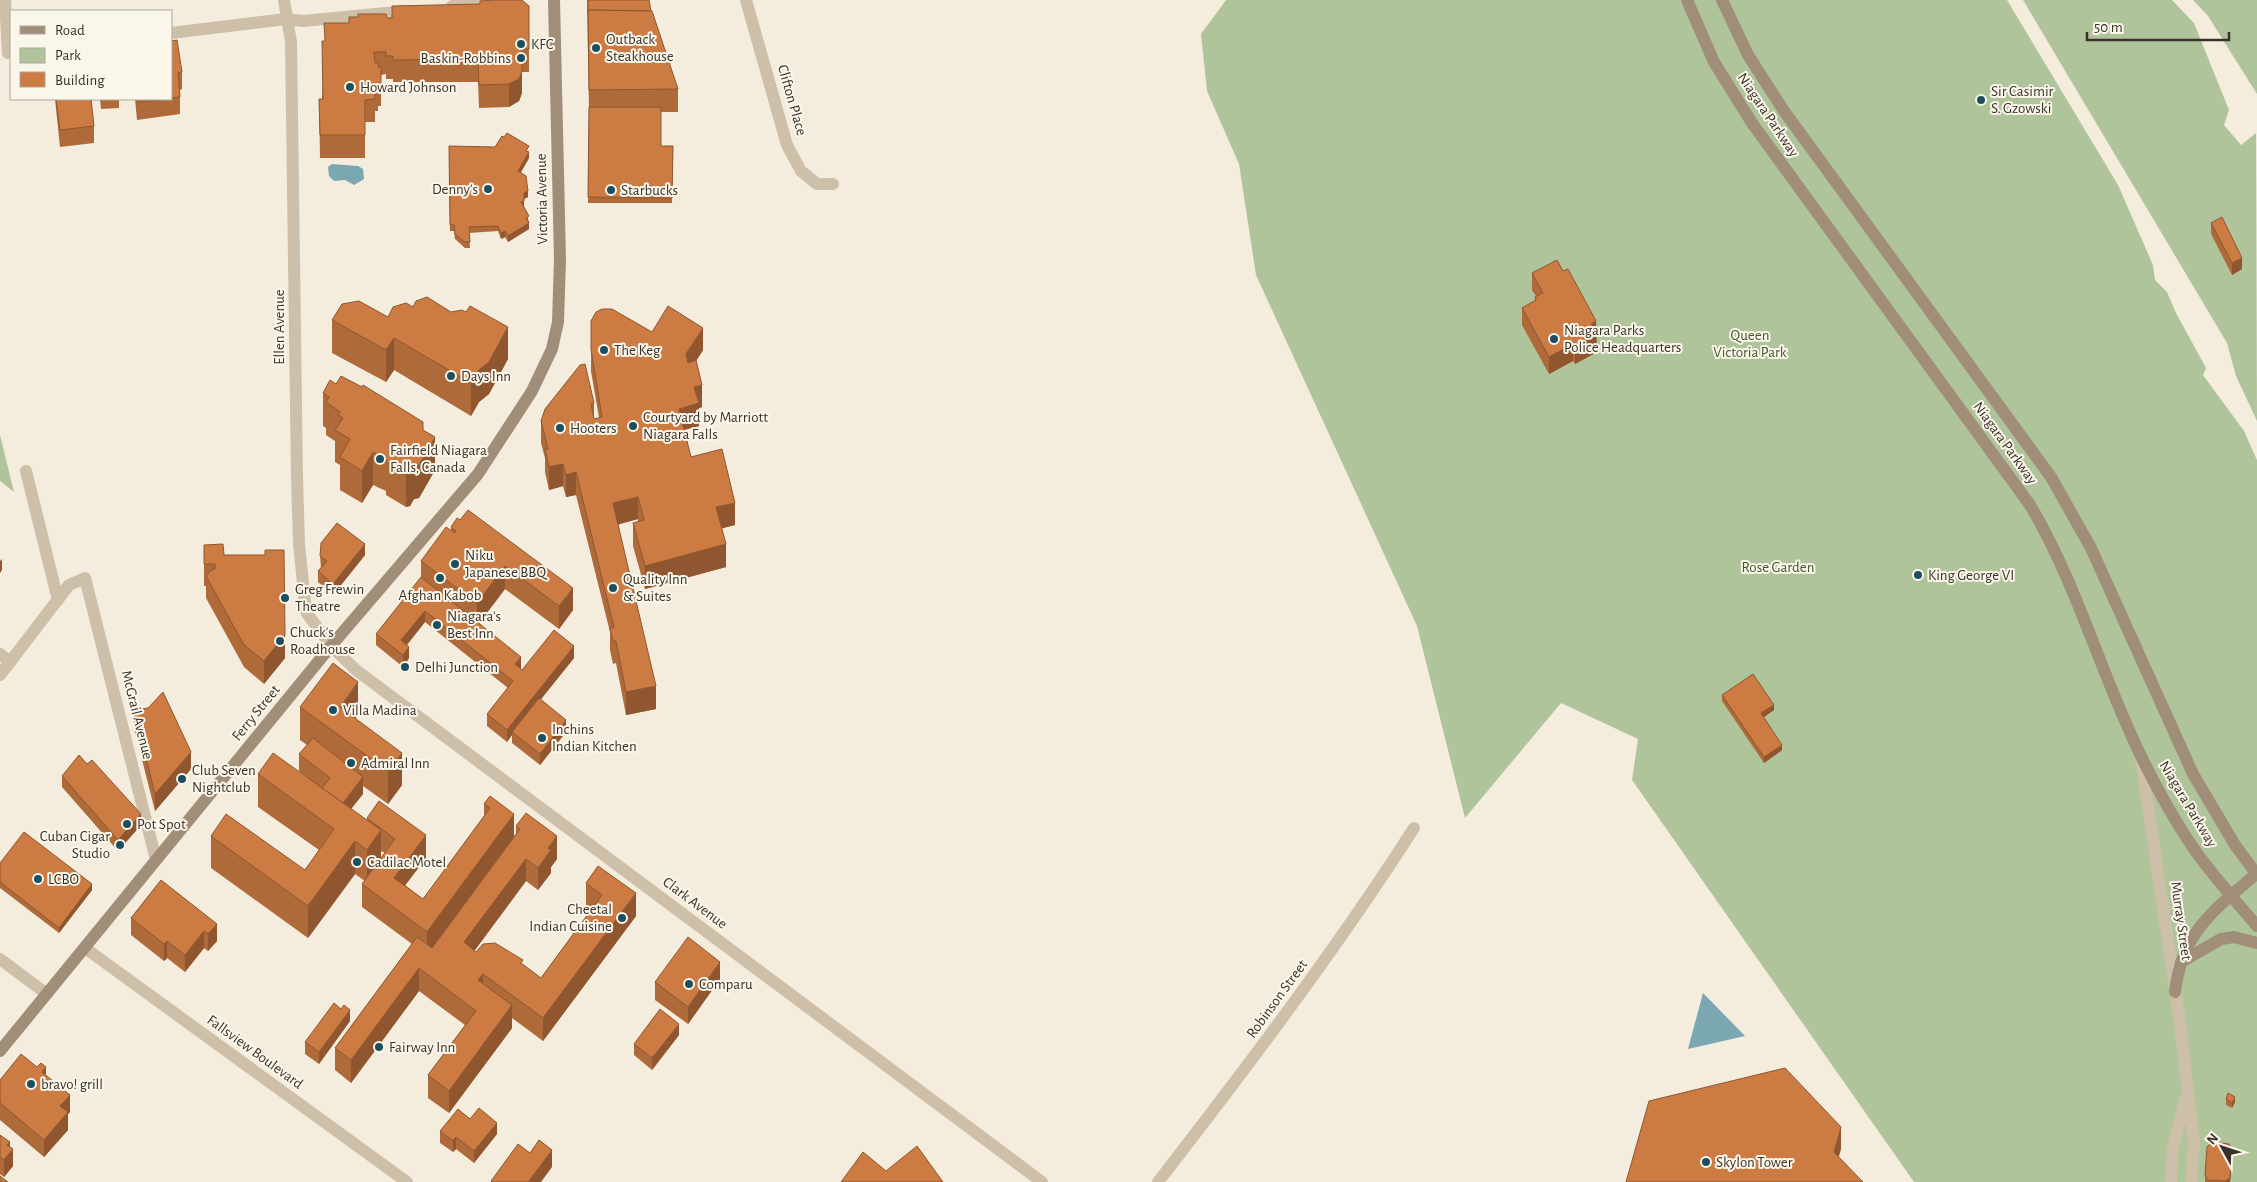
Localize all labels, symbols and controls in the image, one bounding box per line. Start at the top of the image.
legend [10,10,172,100]
scale bar [2087,10,2230,42]
text: 50 m [2094,20,2123,35]
text: Road [55,23,85,38]
place label: Outback Steakhouse [606,32,674,64]
place label: KFC [531,37,554,52]
marker: KFC [515,38,527,50]
marker: Outback Steakhouse [590,42,602,54]
text: Park [55,48,81,63]
place label: Baskin-Robbins [421,51,511,66]
marker: Baskin-Robbins [515,52,527,64]
street label: Clifton Place [775,63,809,137]
street label: Niagara Parkway [1734,70,1802,160]
text: Building [55,73,105,88]
place label: Howard Johnson [360,80,456,95]
marker: Howard Johnson [344,81,356,93]
place label: Sir Casimir S. Gzowski [1991,84,2054,116]
marker: Sir Casimir S. Gzowski [1975,94,1987,106]
street label: Victoria Avenue [534,153,550,245]
place label: Denny's [432,182,478,197]
marker: Denny's [482,183,494,195]
place label: Starbucks [621,183,678,198]
marker: Starbucks [605,184,617,196]
street label: Ellen Avenue [272,289,287,365]
place label: Niagara Parks Police Headquarters [1564,323,1681,355]
park label: Queen Victoria Park [1713,328,1787,360]
marker: Niagara Parks Police Headquarters [1548,333,1560,345]
place label: The Keg [614,343,661,358]
marker: The Keg [598,344,610,356]
place label: Days Inn [461,369,511,384]
marker: Days Inn [445,370,457,382]
street label: Niagara Parkway [1970,399,2040,487]
place label: Courtyard by Marriott Niagara Falls [643,410,768,442]
marker: Courtyard by Marriott Niagara Falls [627,420,639,432]
place label: Hooters [570,421,617,436]
marker: Hooters [554,422,566,434]
place label: Fairfield Niagara Falls, Canada [390,443,487,475]
marker: Fairfield Niagara Falls, Canada [374,453,386,465]
place label: Niku Japanese BBQ [465,548,547,580]
marker: Niku Japanese BBQ [449,558,461,570]
park label: Rose Garden [1742,560,1814,575]
place label: King George VI [1928,568,2014,583]
marker: King George VI [1912,569,1924,581]
marker: Afghan Kabob [434,572,446,584]
place label: Quality Inn & Suites [623,572,687,604]
place label: Greg Frewin Theatre [295,582,364,614]
marker: Quality Inn & Suites [607,582,619,594]
place label: Afghan Kabob [399,588,482,603]
marker: Greg Frewin Theatre [279,592,291,604]
place label: Niagara's Best Inn [447,609,501,641]
marker: Niagara's Best Inn [431,619,443,631]
place label: Chuck's Roadhouse [290,625,355,657]
marker: Chuck's Roadhouse [274,635,286,647]
place label: Delhi Junction [415,660,498,675]
marker: Delhi Junction [399,661,411,673]
street label: McGrail Avenue [119,669,155,761]
street label: Ferry Street [229,682,283,744]
place label: Villa Madina [343,703,417,718]
marker: Villa Madina [327,704,339,716]
place label: Inchins Indian Kitchen [552,722,637,754]
marker: Inchins Indian Kitchen [536,732,548,744]
place label: Admiral Inn [361,756,430,771]
marker: Admiral Inn [345,757,357,769]
street label: Niagara Parkway [2156,758,2220,850]
place label: Club Seven Nightclub [192,763,256,795]
marker: Club Seven Nightclub [176,773,188,785]
place label: Pot Spot [137,817,186,832]
marker: Pot Spot [121,818,133,830]
place label: Cuban Cigar Studio [40,829,110,861]
marker: Cuban Cigar Studio [114,839,126,851]
place label: Cadilac Motel [367,855,446,870]
marker: Cadilac Motel [351,856,363,868]
place label: LCBO [48,872,79,887]
marker: LCBO [32,873,44,885]
street label: Clark Avenue [660,874,730,932]
street label: Murray Street [2168,881,2194,962]
place label: Cheetal Indian Cuisine [529,902,612,934]
marker: Cheetal Indian Cuisine [616,912,628,924]
street label: Robinson Street [1244,957,1310,1041]
place label: Comparu [699,977,753,992]
marker: Comparu [683,978,695,990]
street label: Fallsview Boulevard [204,1012,306,1092]
place label: Fairway Inn [389,1040,455,1055]
marker: Fairway Inn [373,1041,385,1053]
place label: bravo! grill [41,1077,103,1092]
marker: bravo! grill [25,1078,37,1090]
north arrow [2197,1122,2247,1172]
text: N [2204,1131,2221,1148]
place label: Skylon Tower [1716,1155,1793,1170]
marker: Skylon Tower [1700,1156,1712,1168]

